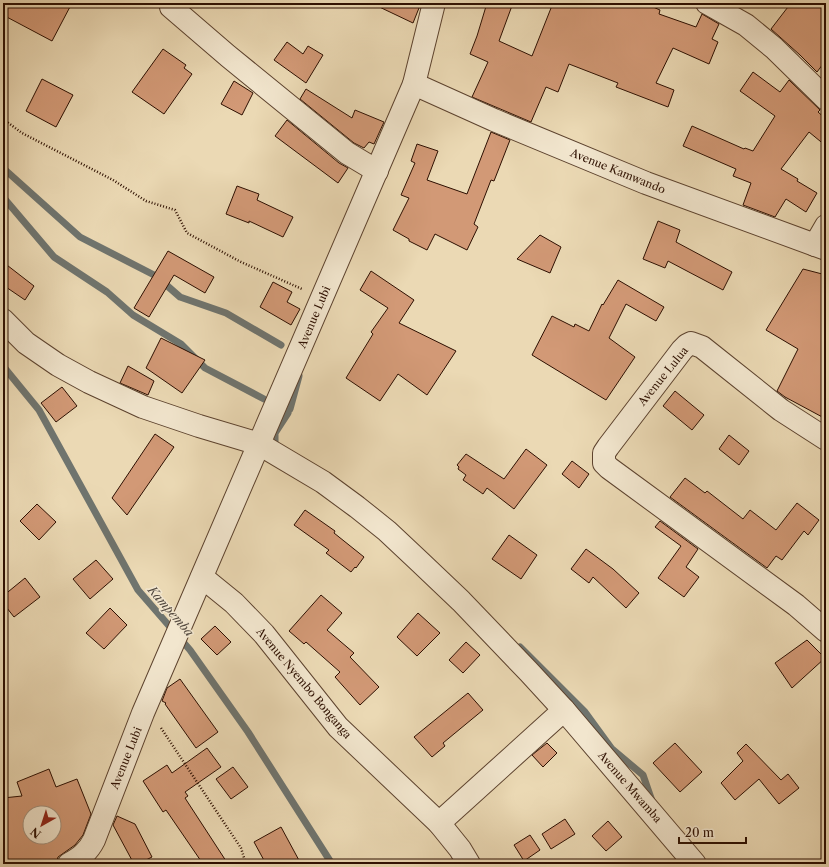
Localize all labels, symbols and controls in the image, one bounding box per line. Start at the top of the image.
street label: Avenue Kamwando [568,145,668,197]
street label: Avenue Lubi [294,283,334,351]
street label: Avenue Lulua [634,344,691,409]
water label: Kampemba [144,582,197,639]
street label: Avenue Nyembo Bonganga [253,624,355,742]
street label: Avenue Lubi [107,724,145,792]
street label: Avenue Mwamba [594,748,665,826]
north arrow [22,805,62,845]
scale bar [679,819,746,845]
text: N [27,824,44,841]
text: 20 m [685,825,714,840]

